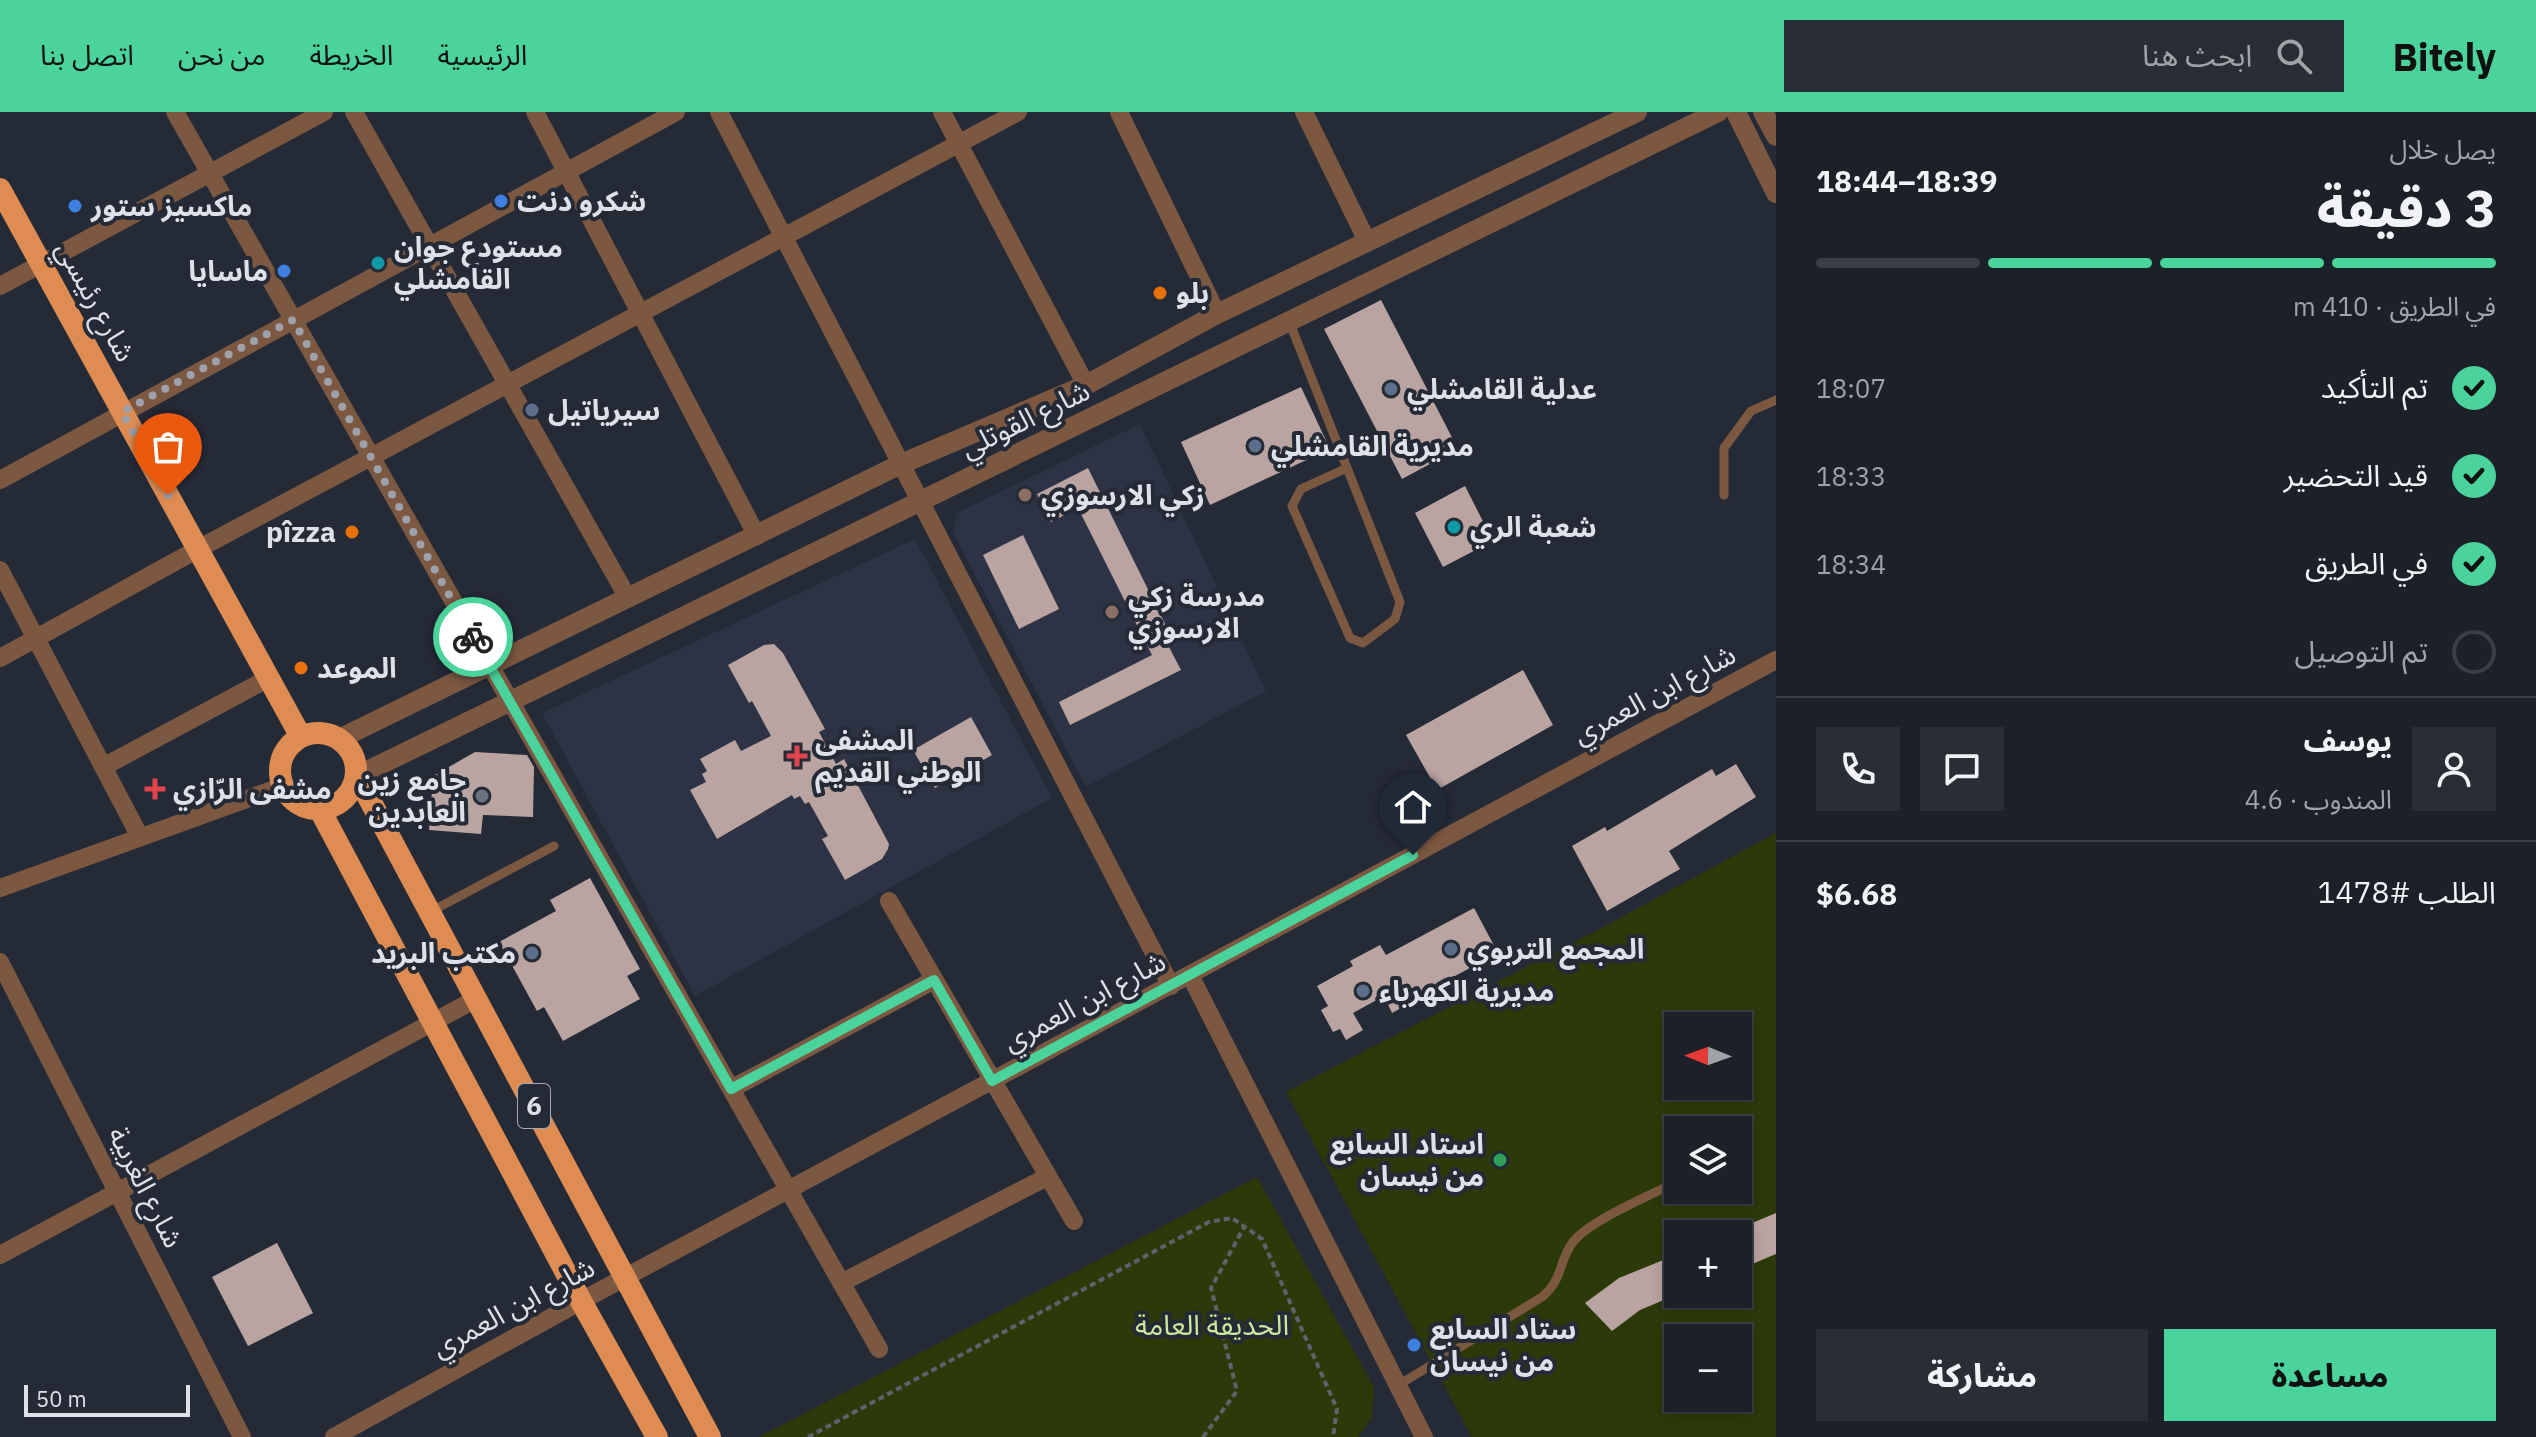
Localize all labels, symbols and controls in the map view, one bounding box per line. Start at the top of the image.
search box [1784,20,2344,92]
text: Bitely [2392,32,2496,81]
icon: search [2272,34,2316,78]
text: ابحث هنا [2142,35,2252,74]
text: اتصل بنا [40,36,134,73]
text: من نحن [178,36,266,73]
text: الخريطة [310,36,393,73]
text: الرئيسية [437,36,527,73]
text: يصل خلال [2389,132,2496,166]
text: 18:39–18:44 [1816,161,1997,200]
text: 3 دقيقة [2317,174,2496,241]
place label: شكرو دنت [517,182,646,219]
place label: ماكسيز ستور [90,187,252,224]
marker: شكرو دنت [492,192,510,210]
marker: ماكسيز ستور [66,197,84,215]
place label: مستودع جوان القامشلي [394,228,563,301]
street label: شارع رئيسي [45,234,145,370]
place label: ماسايا [188,252,268,289]
marker: مستودع جوان القامشلي [369,254,387,272]
marker: ماسايا [275,262,293,280]
place label: بلو [1176,274,1209,311]
marker: بلو [1151,284,1169,302]
text: في الطريق · 410 m [2293,289,2496,323]
icon: check [2452,366,2496,410]
text: تم التأكيد [2321,367,2428,406]
place label: عدلية القامشلي [1407,370,1597,411]
street label: شارع القوتلي [954,371,1097,469]
text: 18:07 [1816,371,1886,405]
marker: عدلية القامشلي [1382,380,1400,398]
place label: سيرياتيل [548,391,660,428]
marker: سيرياتيل [523,401,541,419]
pin [134,413,202,495]
icon: bag [146,425,190,469]
place label: مديرية القامشلي [1271,427,1474,468]
marker: مديرية القامشلي [1246,437,1264,455]
icon: check [2452,454,2496,498]
text: قيد التحضير [2284,455,2428,494]
text: 18:33 [1816,459,1886,493]
place label: زكي الارسوزي [1041,476,1205,517]
marker: زكي الارسوزي [1016,486,1034,504]
place label: شعبة الري [1470,508,1597,549]
place label: pîzza [266,513,336,550]
marker: شعبة الري [1445,518,1463,536]
marker: pîzza [343,523,361,541]
icon: check [2452,542,2496,586]
text: في الطريق [2305,543,2428,582]
text: 18:34 [1816,547,1886,581]
place label: مدرسة زكي الارسوزي [1128,577,1265,650]
courier [433,597,513,677]
marker: مدرسة زكي الارسوزي [1103,603,1121,621]
icon: bike [451,615,495,659]
text: تم التوصيل [2295,631,2428,670]
street label: شارع ابن العمري [1566,635,1743,755]
place label: الموعد [317,649,397,686]
marker: الموعد [292,659,310,677]
text: يوسف [2304,720,2392,759]
place label: المشفى الوطني القديم [815,721,981,794]
button: phone [1816,727,1900,811]
button: chat [1920,727,2004,811]
button: person [2412,727,2496,811]
marker: المشفى الوطني القديم [786,745,808,767]
place label: جامع زين العابدين [357,761,466,830]
place label: مشفى الرّازي [173,770,332,811]
pin [1379,773,1447,855]
marker: مشفى الرّازي [144,778,166,800]
text: المندوب · 4.6 [2245,782,2392,816]
icon: home [1391,785,1435,829]
marker: جامع زين العابدين [473,787,491,805]
text: الطلب #1478 [2318,872,2496,911]
text: $6.68 [1816,874,1897,913]
place label: المجمع التربوي [1467,930,1645,971]
place label: مكتب البريد [371,934,516,971]
marker: المجمع التربوي [1442,940,1460,958]
street label: شارع ابن العمري [996,942,1173,1062]
marker: مكتب البريد [523,944,541,962]
place label: مديرية الكهرباء [1379,972,1554,1009]
marker: مديرية الكهرباء [1354,982,1372,1000]
north arrow [1664,1012,1752,1100]
map controls [1664,1012,1752,1412]
road number: 6 [518,1084,550,1128]
button: layers [1664,1116,1752,1204]
street label: شارع الغربية [97,1120,193,1255]
place label: استاد السابع من نيسان [1330,1125,1484,1194]
marker: استاد السابع من نيسان [1491,1151,1509,1169]
button: + [1664,1220,1752,1308]
street label: شارع ابن العمري [425,1248,602,1368]
park label: الحديقة العامة [1135,1306,1289,1343]
place label: ستاد السابع من نيسان [1430,1310,1576,1379]
button: − [1664,1324,1752,1412]
button: مشاركة [1816,1329,2148,1421]
button: مساعدة [2164,1329,2496,1421]
marker: ستاد السابع من نيسان [1405,1336,1423,1354]
scale bar [24,1381,190,1417]
text: 50 m [36,1384,87,1413]

